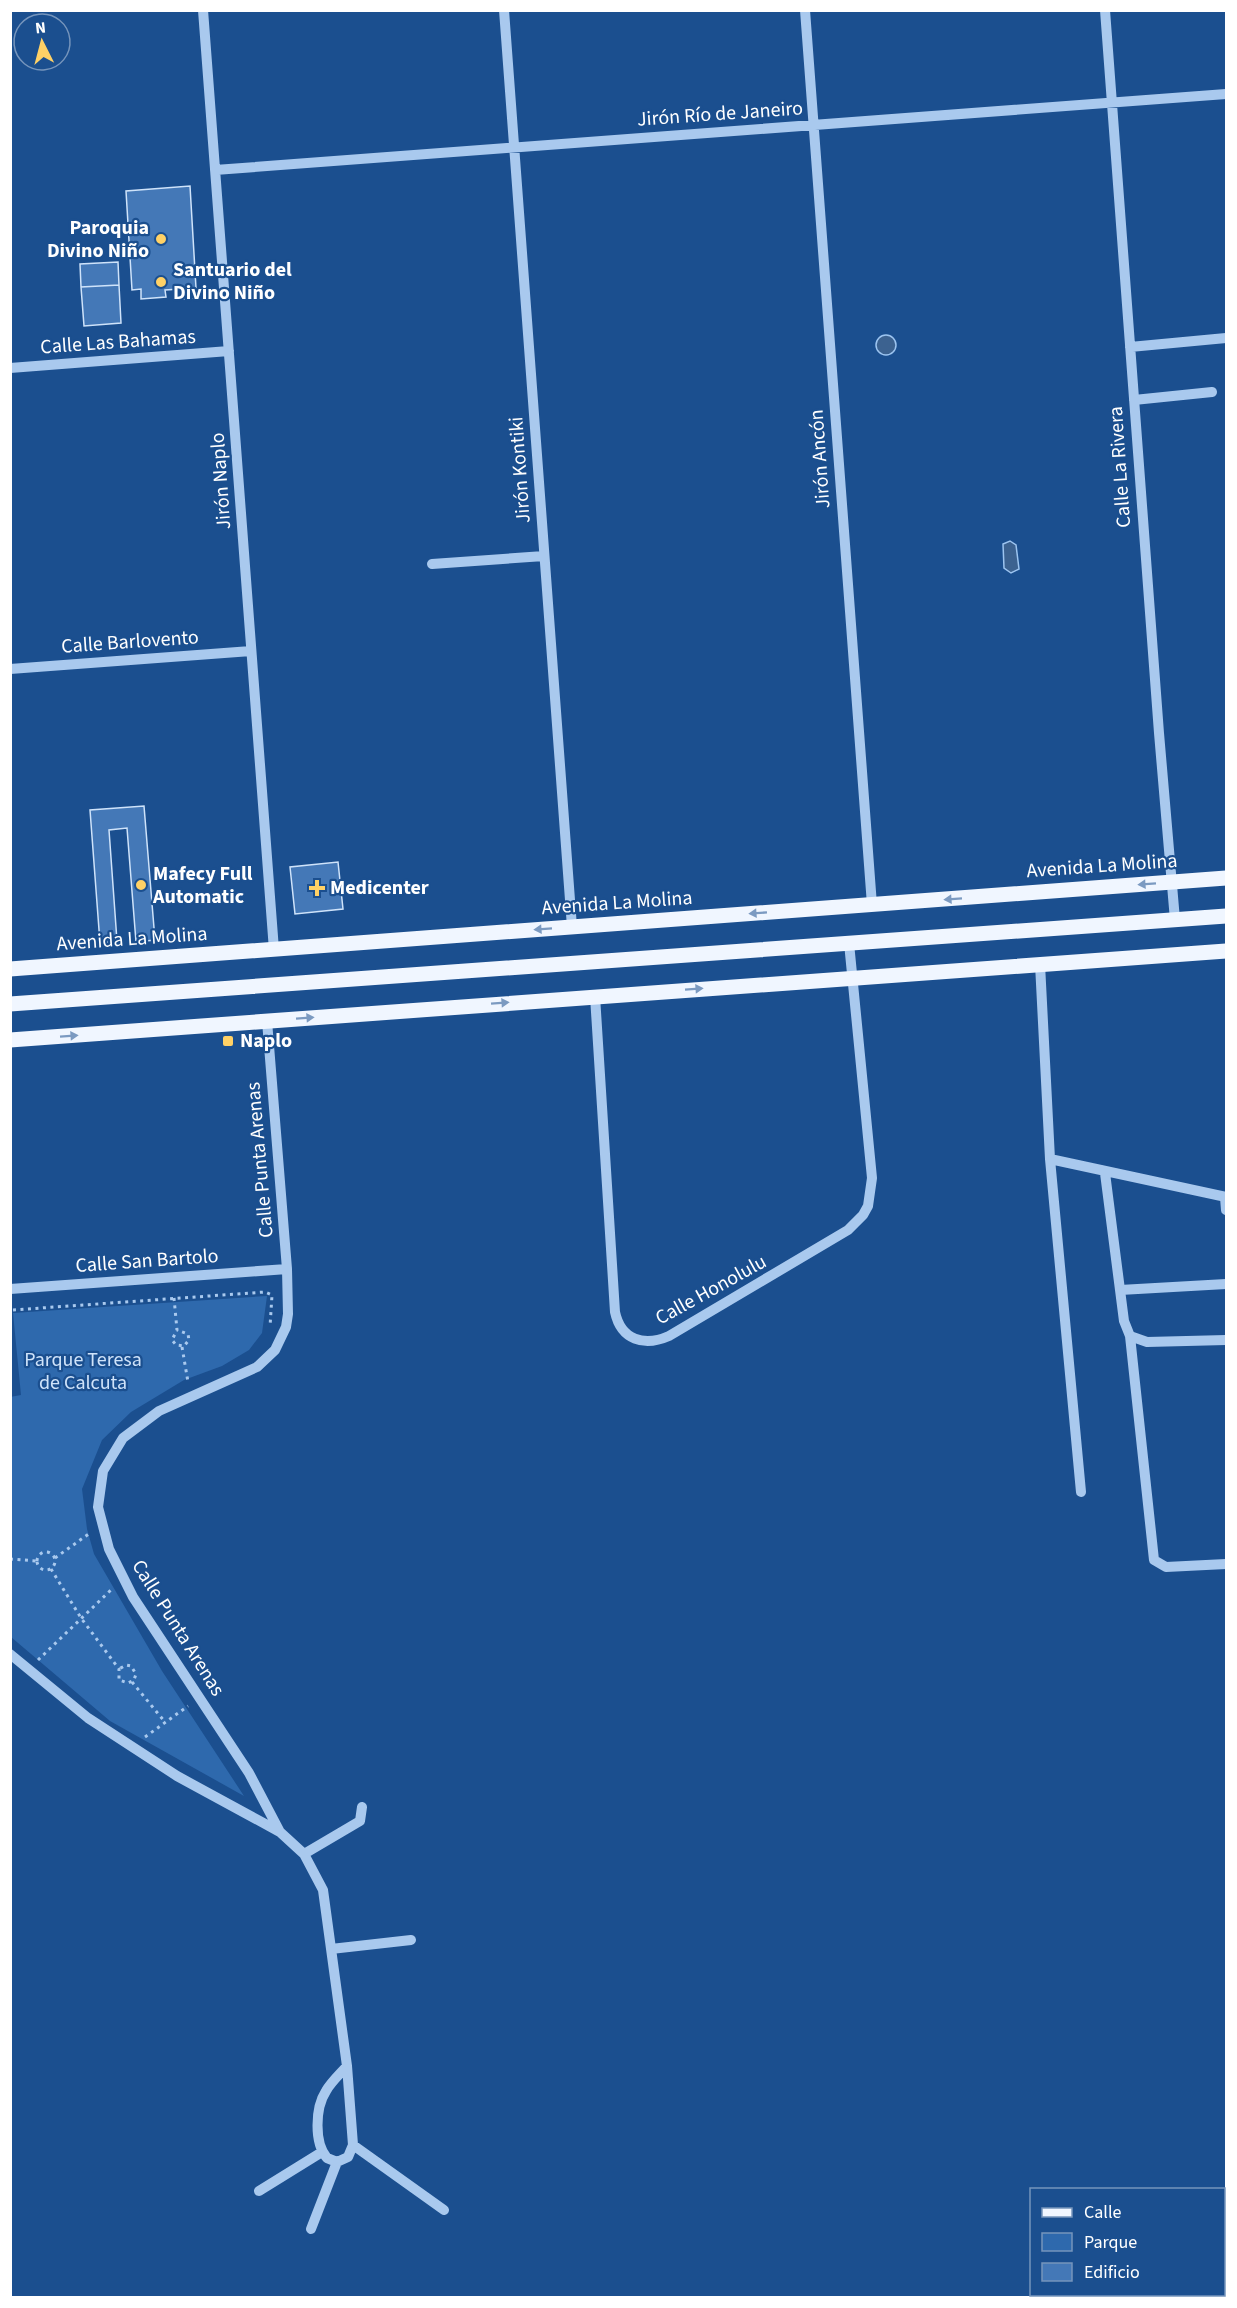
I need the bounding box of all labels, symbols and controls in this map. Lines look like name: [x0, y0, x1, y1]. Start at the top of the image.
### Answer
north arrow: [12, 12, 72, 72]
text: N: [34, 17, 47, 40]
street label: Jirón Río de Janeiro: [636, 94, 804, 134]
place label: Paroquia Divino Niño: [47, 214, 149, 265]
marker: Paroquia Divino Niño: [154, 232, 168, 246]
place label: Santuario del Divino Niño: [173, 256, 292, 307]
marker: Santuario del Divino Niño: [154, 275, 168, 289]
street label: Calle Las Bahamas: [39, 323, 197, 361]
street label: Calle La Rivera: [1102, 405, 1138, 529]
street label: Jirón Ancón: [803, 408, 837, 510]
street label: Jirón Kontiki: [502, 416, 538, 524]
street label: Jirón Naplo: [204, 432, 238, 530]
street label: Calle Barlovento: [60, 623, 200, 661]
street label: Avenida La Molina: [1026, 847, 1178, 885]
place label: Mafecy Full Automatic: [152, 860, 253, 911]
place label: Medicenter: [330, 874, 429, 902]
marker: Mafecy Full Automatic: [134, 878, 148, 892]
marker: Medicenter: [308, 879, 326, 897]
one-way arrow: [1138, 879, 1157, 889]
street label: Avenida La Molina: [541, 884, 693, 922]
one-way arrow: [943, 894, 962, 904]
one-way arrow: [749, 909, 768, 918]
street label: Avenida La Molina: [56, 920, 208, 958]
one-way arrow: [533, 924, 552, 934]
one-way arrow: [685, 984, 704, 993]
one-way arrow: [490, 999, 509, 1008]
one-way arrow: [296, 1014, 315, 1023]
place label: Naplo: [240, 1027, 292, 1055]
one-way arrow: [59, 1031, 78, 1040]
marker: Naplo: [221, 1034, 235, 1048]
street label: Calle Punta Arenas: [239, 1081, 281, 1239]
street label: Calle San Bartolo: [75, 1242, 219, 1280]
street label: Calle Honolulu: [650, 1248, 772, 1332]
park label: Parque Teresa de Calcuta: [24, 1346, 142, 1397]
street label: Calle Punta Arenas: [125, 1554, 231, 1702]
legend: [1030, 2188, 1225, 2296]
text: Calle: [1084, 2200, 1122, 2225]
text: Parque: [1084, 2230, 1137, 2255]
text: Edificio: [1084, 2260, 1140, 2285]

